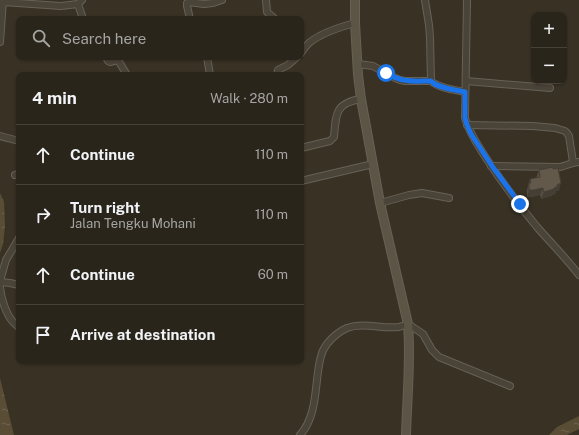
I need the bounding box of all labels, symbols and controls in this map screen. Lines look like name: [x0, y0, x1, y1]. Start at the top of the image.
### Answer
map controls: [531, 12, 567, 84]
button: +: [531, 12, 567, 48]
search box: [16, 16, 304, 60]
icon: search: [30, 27, 52, 49]
text: Search here: [62, 30, 146, 47]
button: −: [531, 48, 567, 84]
route start: [377, 64, 395, 82]
text: 4 min: [32, 88, 77, 108]
text: Walk · 280 m: [210, 91, 288, 106]
icon: ahead: [32, 144, 54, 166]
text: Continue: [70, 146, 135, 163]
text: 110 m: [255, 147, 288, 162]
route end: [511, 195, 529, 213]
text: Turn right: [70, 199, 140, 216]
icon: right: [32, 204, 54, 226]
text: 110 m: [255, 207, 288, 222]
text: Jalan Tengku Mohani: [70, 216, 196, 231]
icon: ahead: [32, 264, 54, 286]
text: Continue: [70, 266, 135, 283]
text: 60 m: [258, 267, 288, 282]
icon: arrive: [32, 324, 54, 346]
text: Arrive at destination: [70, 326, 215, 343]

